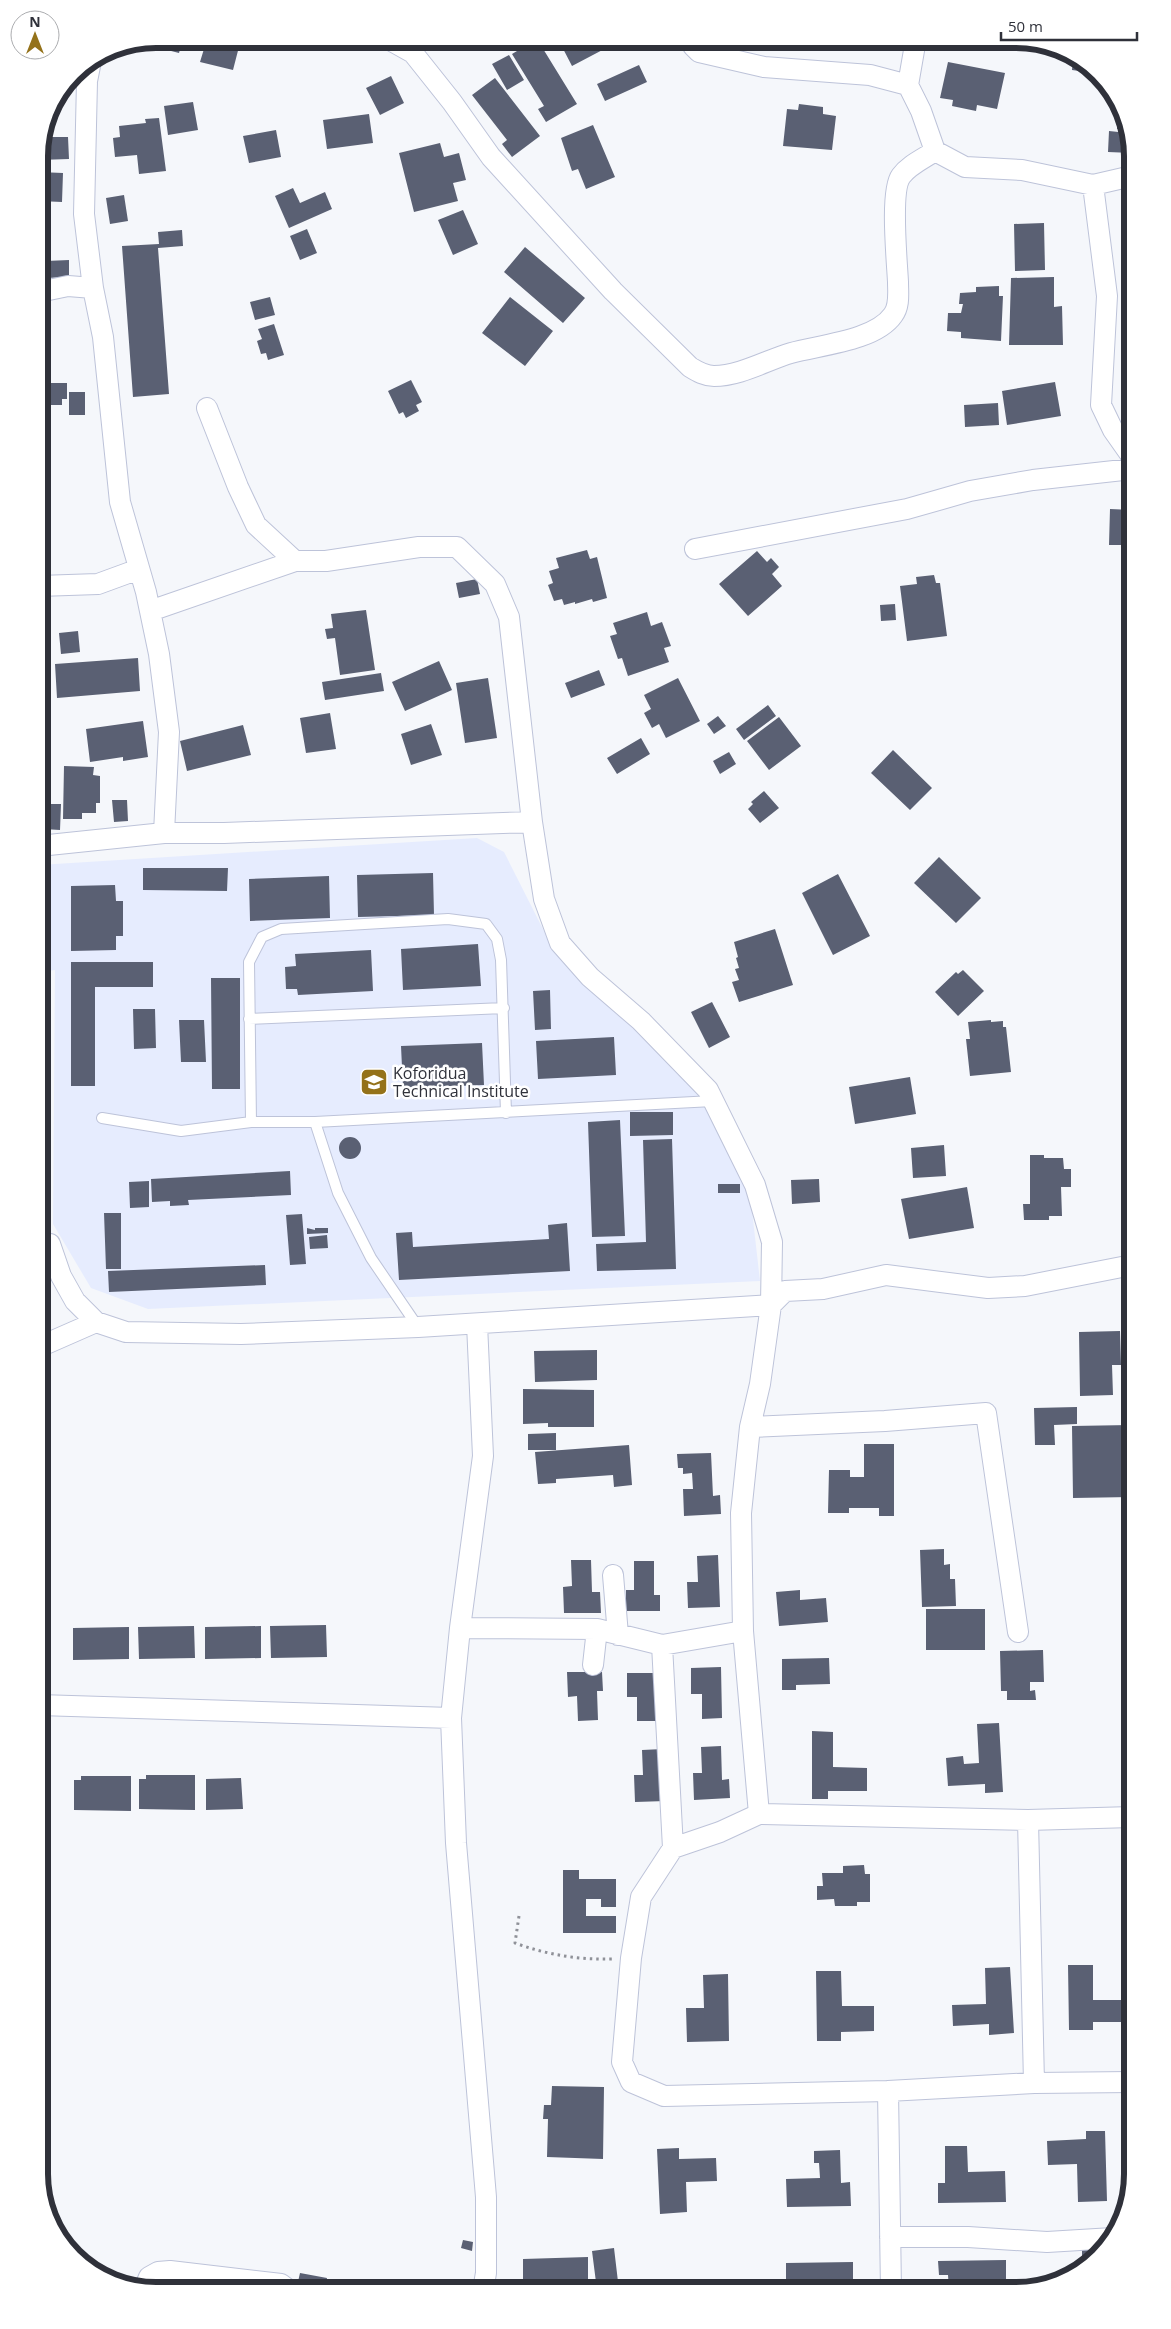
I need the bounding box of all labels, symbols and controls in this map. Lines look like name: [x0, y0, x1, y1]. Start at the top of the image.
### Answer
north arrow: [10, 10, 60, 60]
scale bar: [1001, 10, 1137, 42]
text: N: [29, 12, 41, 31]
text: 50 m: [1008, 16, 1043, 36]
place label: Koforidua Technical Institute: [393, 1062, 529, 1102]
school or university icon: Koforidua Technical Institute: [359, 1067, 389, 1097]

